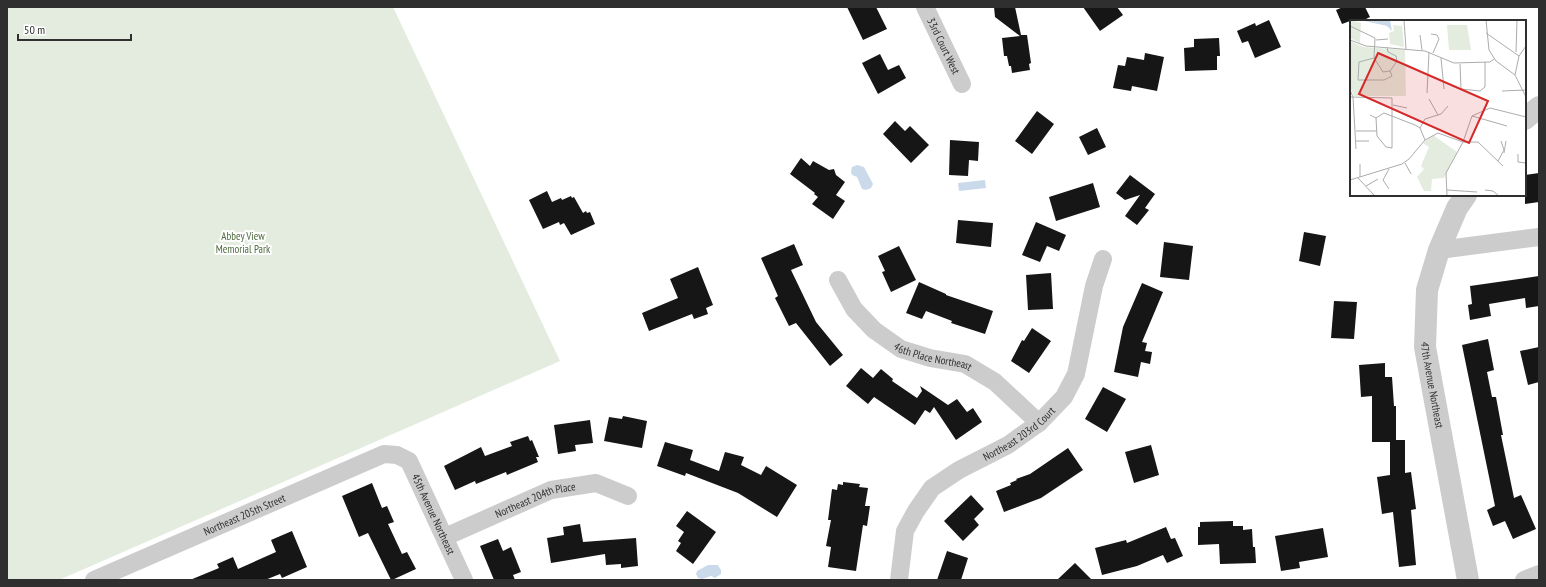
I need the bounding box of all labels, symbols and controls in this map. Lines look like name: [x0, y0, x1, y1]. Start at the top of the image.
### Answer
street label: 33rd Court West: [924, 15, 963, 76]
scale bar: [18, 16, 131, 42]
inset map: [1350, 20, 1526, 196]
text: 50 m: [24, 22, 45, 37]
park label: Abbey View Memorial Park: [216, 229, 271, 256]
street label: 46th Place Northeast: [891, 339, 975, 374]
street label: 47th Avenue Northeast: [1418, 342, 1447, 429]
street label: Northeast 203rd Court: [980, 404, 1058, 464]
street label: 45th Avenue Northeast: [409, 471, 458, 557]
street label: Northeast 204th Place: [493, 479, 577, 521]
street label: Northeast 205th Street: [201, 491, 287, 539]

